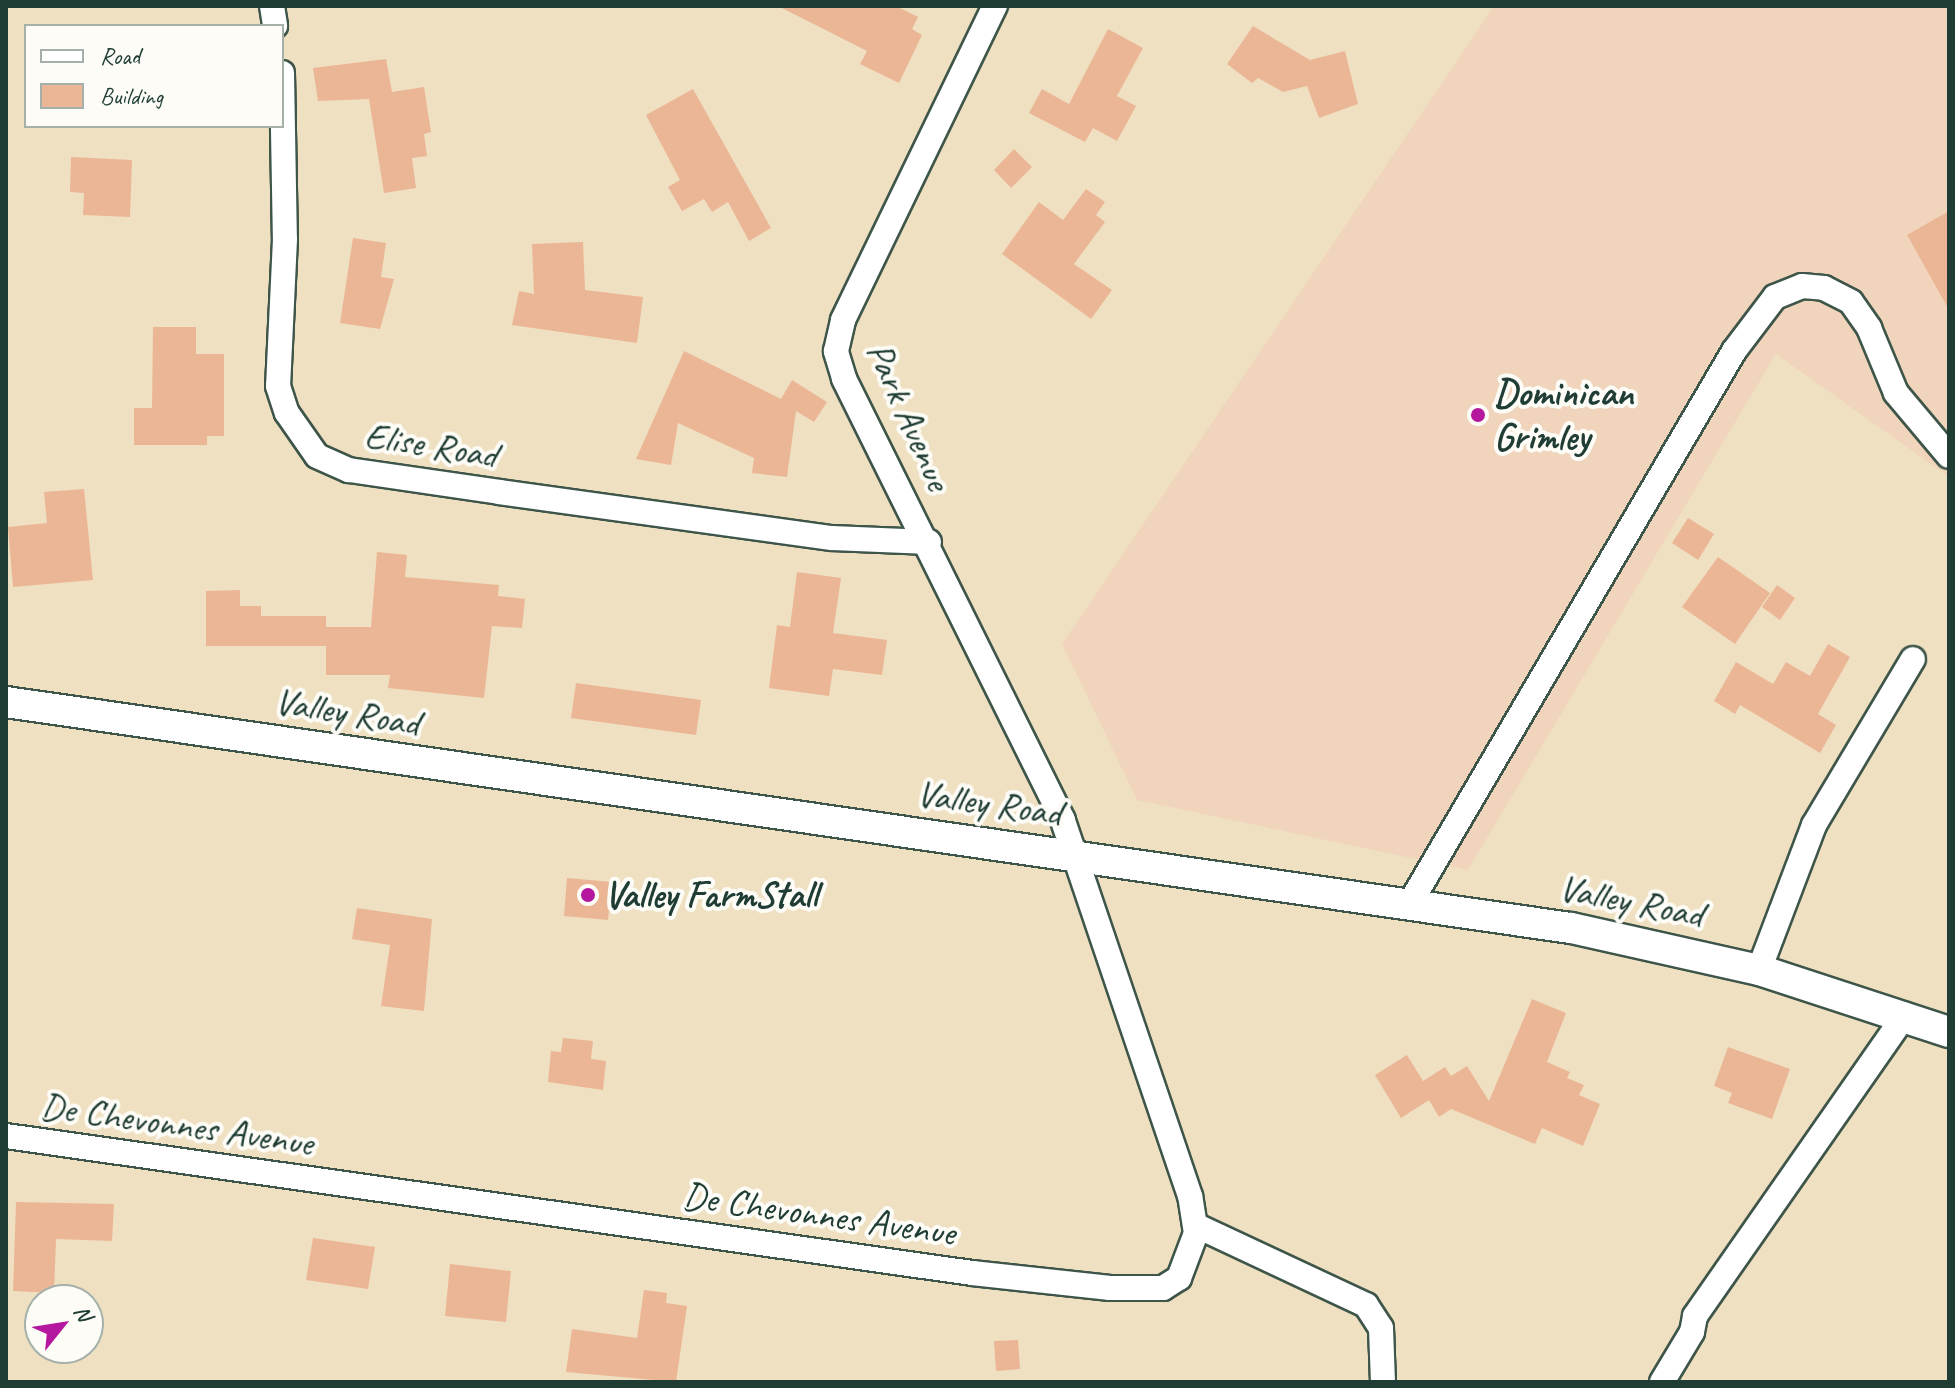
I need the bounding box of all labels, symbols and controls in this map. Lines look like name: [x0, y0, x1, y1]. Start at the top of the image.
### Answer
legend: [24, 24, 284, 128]
text: Road: [100, 41, 140, 71]
text: Building: [100, 81, 163, 111]
street label: Park Avenue: [856, 335, 962, 497]
place label: Dominican Grimley: [1494, 370, 1633, 460]
marker: Dominican Grimley: [1469, 406, 1487, 424]
street label: Elise Road: [362, 412, 500, 478]
street label: Valley Road: [272, 678, 422, 746]
street label: Valley Road: [914, 770, 1064, 836]
street label: Valley Road: [1556, 865, 1706, 937]
place label: Valley FarmStall: [604, 872, 817, 918]
marker: Valley FarmStall: [579, 886, 597, 904]
street label: De Chevonnes Avenue: [38, 1082, 316, 1166]
street label: De Chevonnes Avenue: [680, 1172, 958, 1256]
north arrow: [24, 1284, 104, 1364]
text: N: [68, 1300, 99, 1326]

